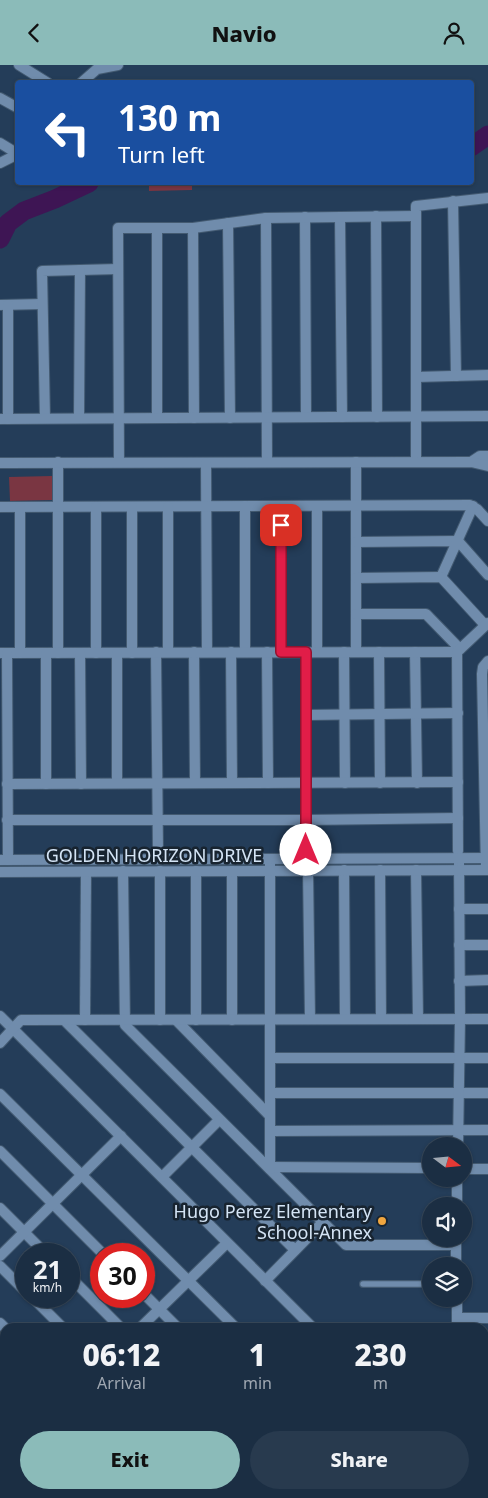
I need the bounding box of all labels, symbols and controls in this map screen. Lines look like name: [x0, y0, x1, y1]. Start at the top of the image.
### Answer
text: Navio: [211, 18, 277, 48]
icon: back: [20, 19, 48, 47]
icon: person: [440, 19, 468, 47]
text: 130 m: [118, 94, 221, 141]
icon: left: [35, 100, 100, 165]
text: Turn left: [118, 139, 205, 169]
pin: [260, 504, 302, 546]
icon: arrive: [267, 511, 295, 539]
position arrow: [279, 823, 331, 875]
street label: GOLDEN HORIZON DRIVE: [46, 843, 262, 867]
north arrow: [422, 1137, 472, 1187]
map controls: [422, 1137, 472, 1307]
button: sound: [422, 1197, 472, 1247]
place label: Hugo Perez Elementary School-Annex: [174, 1199, 373, 1244]
marker: Hugo Perez Elementary School-Annex: [376, 1215, 388, 1227]
speed limit sign: 30: [90, 1243, 155, 1308]
text: 21: [33, 1252, 62, 1286]
button: layers: [422, 1257, 472, 1307]
text: km/h: [33, 1279, 62, 1296]
text: 06:12: [83, 1334, 160, 1375]
text: 1: [249, 1334, 266, 1375]
text: 230: [354, 1334, 406, 1375]
text: Arrival: [97, 1372, 146, 1394]
text: min: [243, 1372, 272, 1394]
text: m: [373, 1372, 388, 1394]
button: Exit: [20, 1431, 240, 1489]
button: Share: [250, 1431, 469, 1489]

